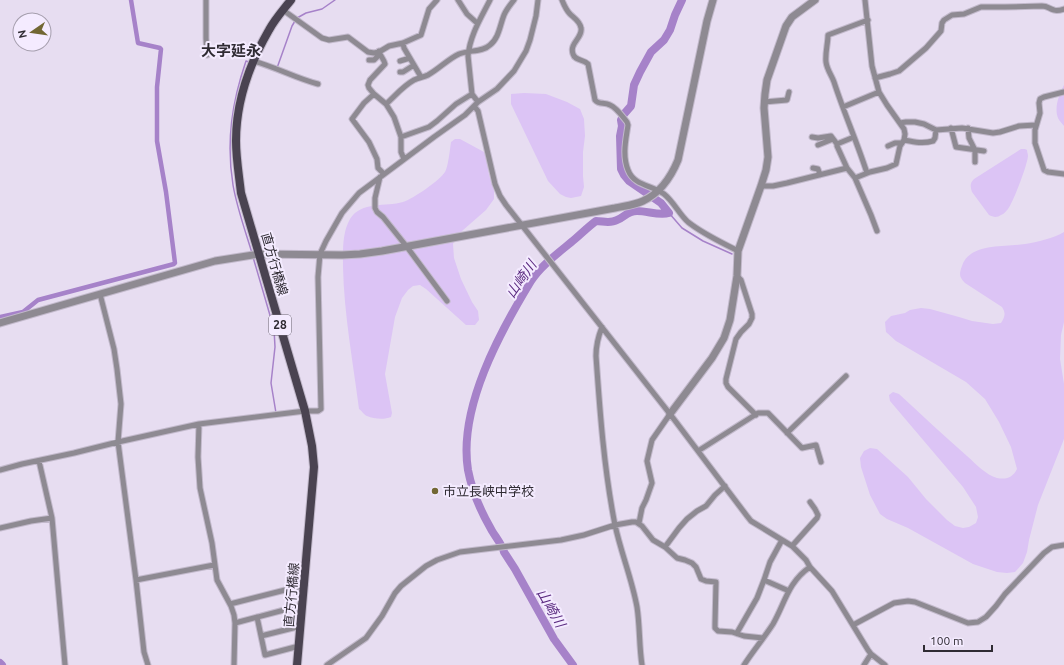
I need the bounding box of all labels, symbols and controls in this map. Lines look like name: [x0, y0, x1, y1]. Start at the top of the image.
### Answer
north arrow: [12, 12, 52, 52]
text: N: [15, 29, 29, 40]
district label: 大字延永: [201, 42, 261, 59]
street label: 直方行橋線: [259, 231, 291, 297]
water label: 山崎川: [502, 256, 541, 301]
road number: 28: [269, 315, 291, 335]
place label: 市立長峡中学校: [443, 484, 534, 498]
marker: 市立長峡中学校: [430, 486, 440, 496]
street label: 直方行橋線: [281, 562, 301, 628]
water label: 山崎川: [534, 586, 569, 632]
scale bar: [924, 627, 992, 653]
text: 100 m: [930, 634, 963, 647]

